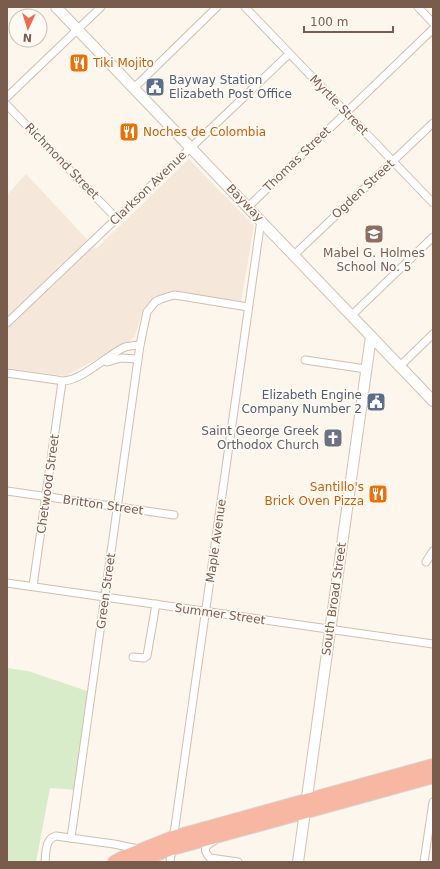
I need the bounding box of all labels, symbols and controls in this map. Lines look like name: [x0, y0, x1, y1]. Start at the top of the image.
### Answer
north arrow: [8, 8, 48, 48]
scale bar: [304, 8, 393, 34]
text: 100 m: [310, 15, 348, 29]
text: N: [22, 31, 32, 44]
restaurant icon: Tiki Mojito: [68, 52, 90, 74]
place label: Tiki Mojito: [92, 56, 154, 70]
street label: Myrtle Street: [307, 72, 371, 138]
place label: Bayway Station Elizabeth Post Office: [169, 73, 292, 101]
public building icon: Bayway Station Elizabeth Post Office: [144, 76, 166, 98]
street label: Richmond Street: [22, 120, 102, 202]
restaurant icon: Noches de Colombia: [118, 121, 140, 143]
street label: Thomas Street: [260, 123, 334, 195]
place label: Noches de Colombia: [143, 125, 266, 139]
street label: Clarkson Avenue: [107, 148, 189, 228]
street label: Ogden Street: [329, 156, 397, 221]
street label: Bayway: [224, 181, 266, 225]
school or university icon: Mabel G. Holmes School No. 5: [363, 223, 385, 245]
place label: Mabel G. Holmes School No. 5: [323, 246, 425, 274]
place label: Elizabeth Engine Company Number 2: [241, 388, 362, 416]
public building icon: Elizabeth Engine Company Number 2: [365, 391, 387, 413]
place label: Saint George Greek Orthodox Church: [201, 424, 319, 452]
church icon: Saint George Greek Orthodox Church: [322, 427, 344, 449]
street label: Chetwood Street: [34, 433, 62, 535]
place label: Santillo's Brick Oven Pizza: [265, 480, 364, 508]
restaurant icon: Santillo's Brick Oven Pizza: [367, 483, 389, 505]
street label: Britton Street: [62, 492, 144, 518]
street label: Maple Avenue: [203, 498, 229, 584]
street label: South Broad Street: [319, 541, 349, 657]
street label: Green Street: [94, 552, 118, 630]
street label: Summer Street: [174, 601, 266, 627]

